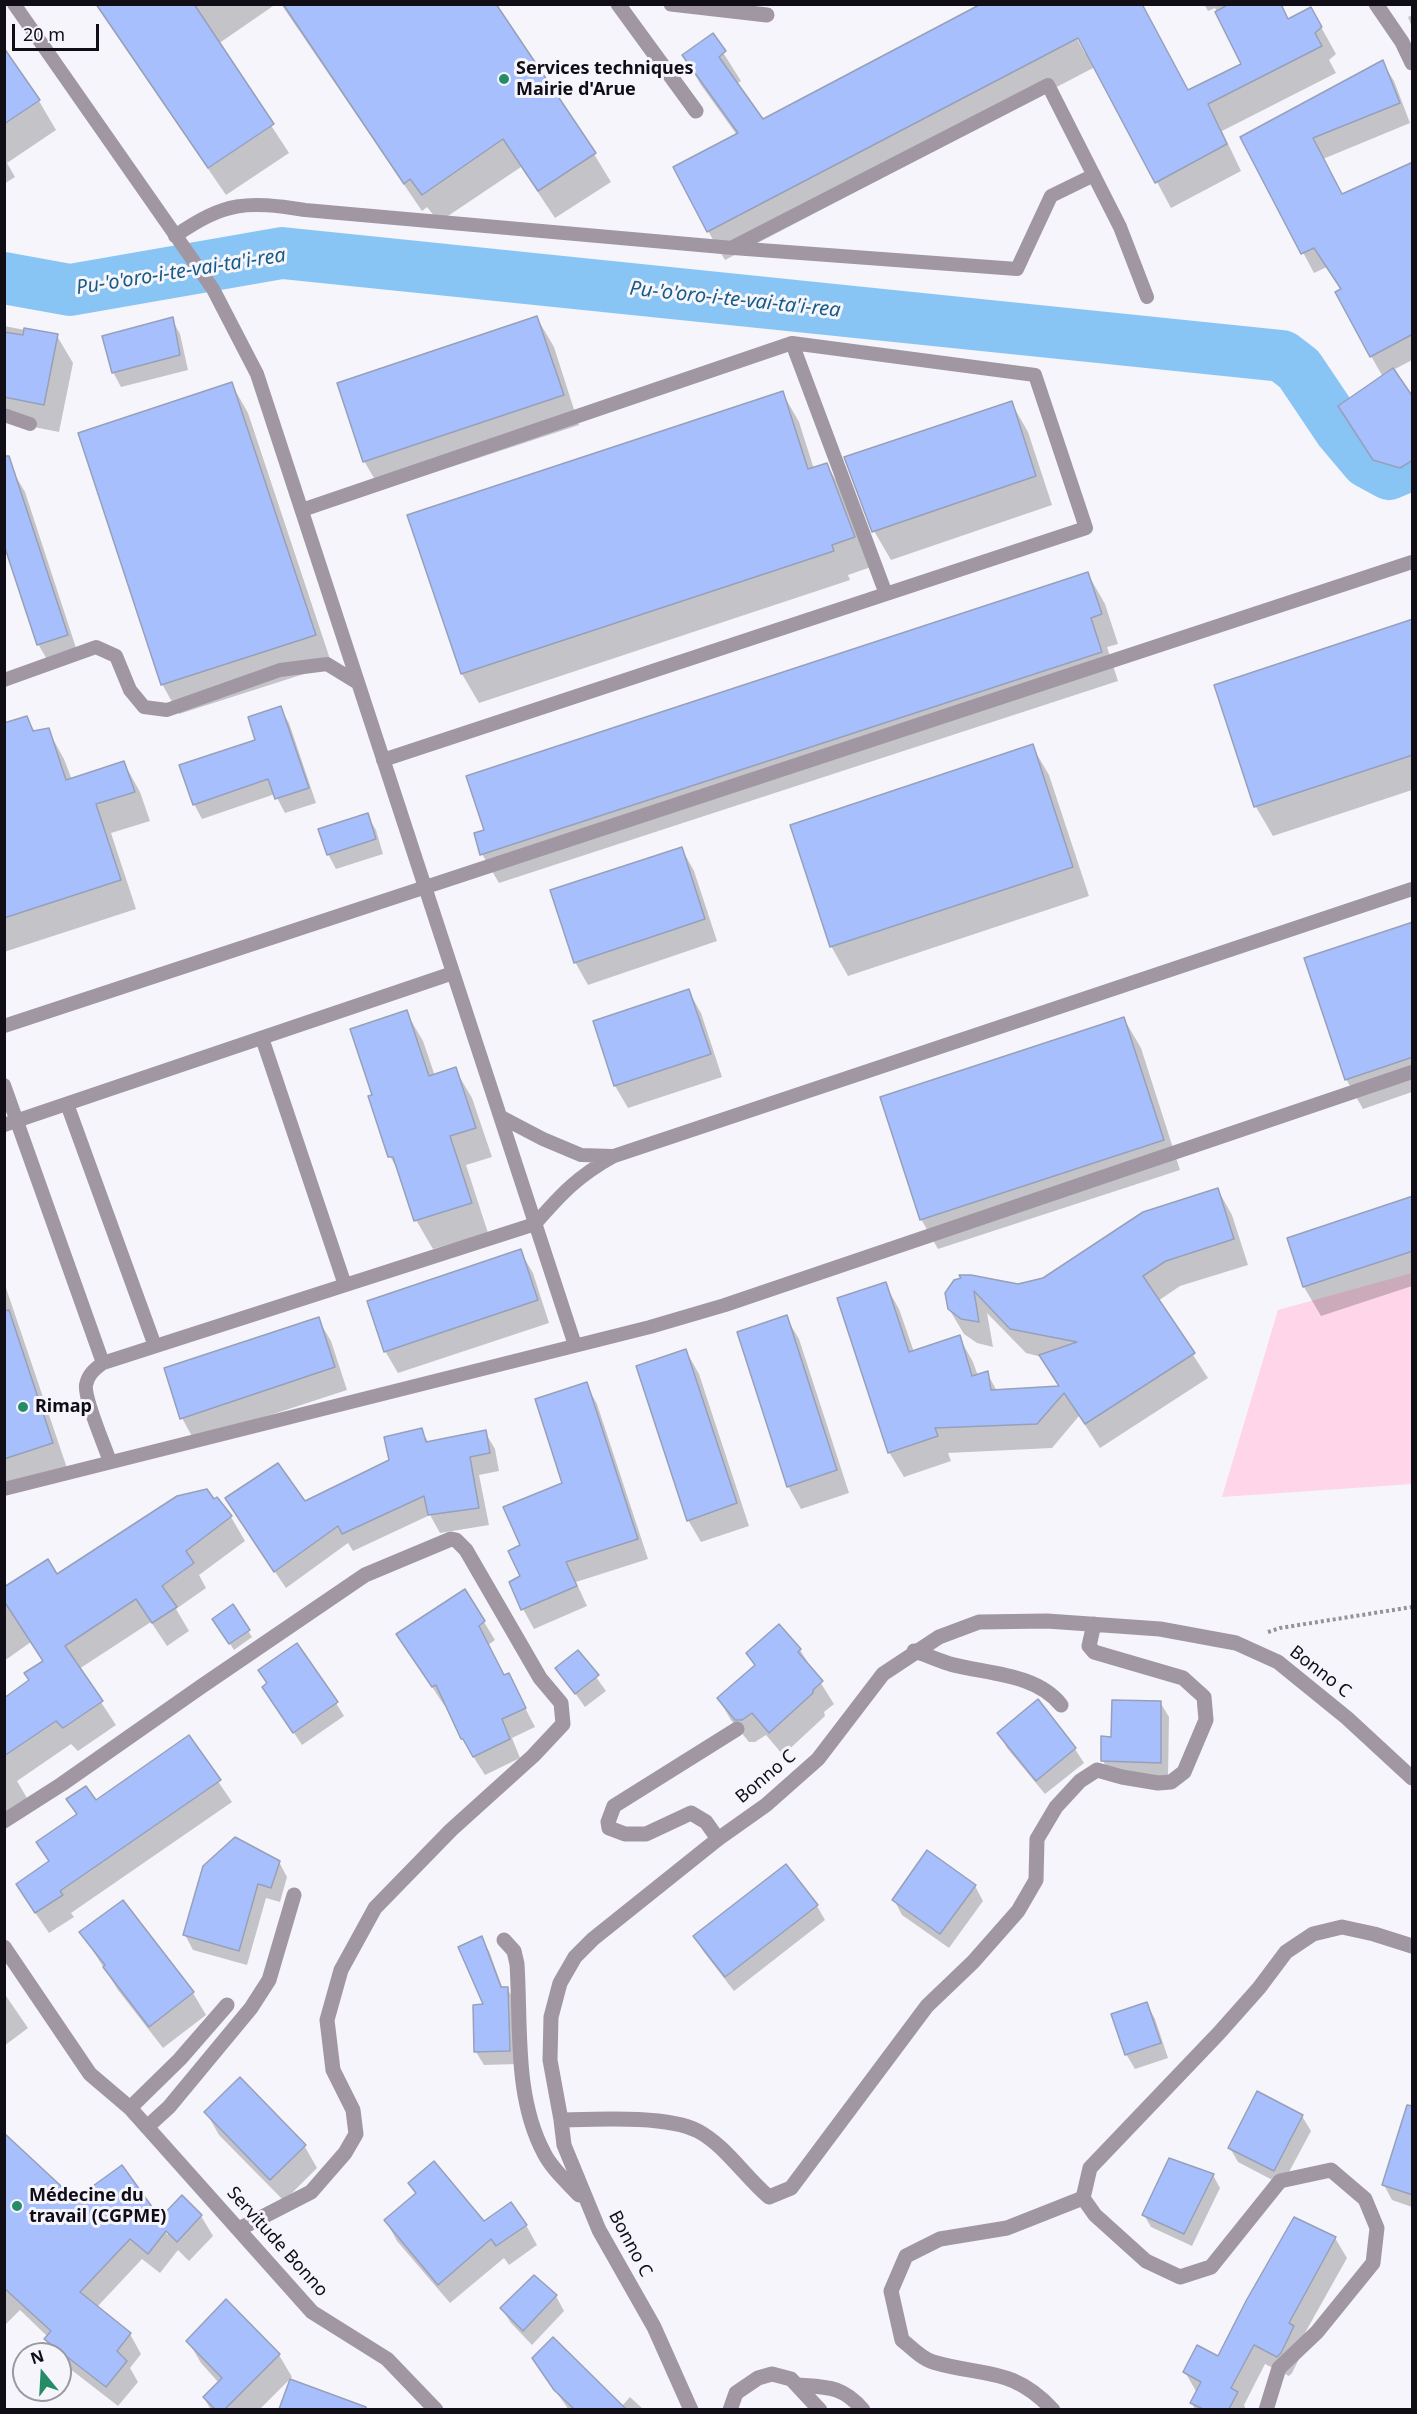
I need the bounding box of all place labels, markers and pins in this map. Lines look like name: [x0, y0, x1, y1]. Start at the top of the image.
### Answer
place label: Services techniques Mairie d'Arue: [516, 58, 694, 100]
marker: Services techniques Mairie d'Arue: [497, 72, 511, 86]
place label: Rimap: [35, 1396, 92, 1418]
marker: Rimap: [16, 1400, 30, 1414]
place label: Médecine du travail (CGPME): [29, 2185, 166, 2228]
marker: Médecine du travail (CGPME): [10, 2199, 24, 2213]

